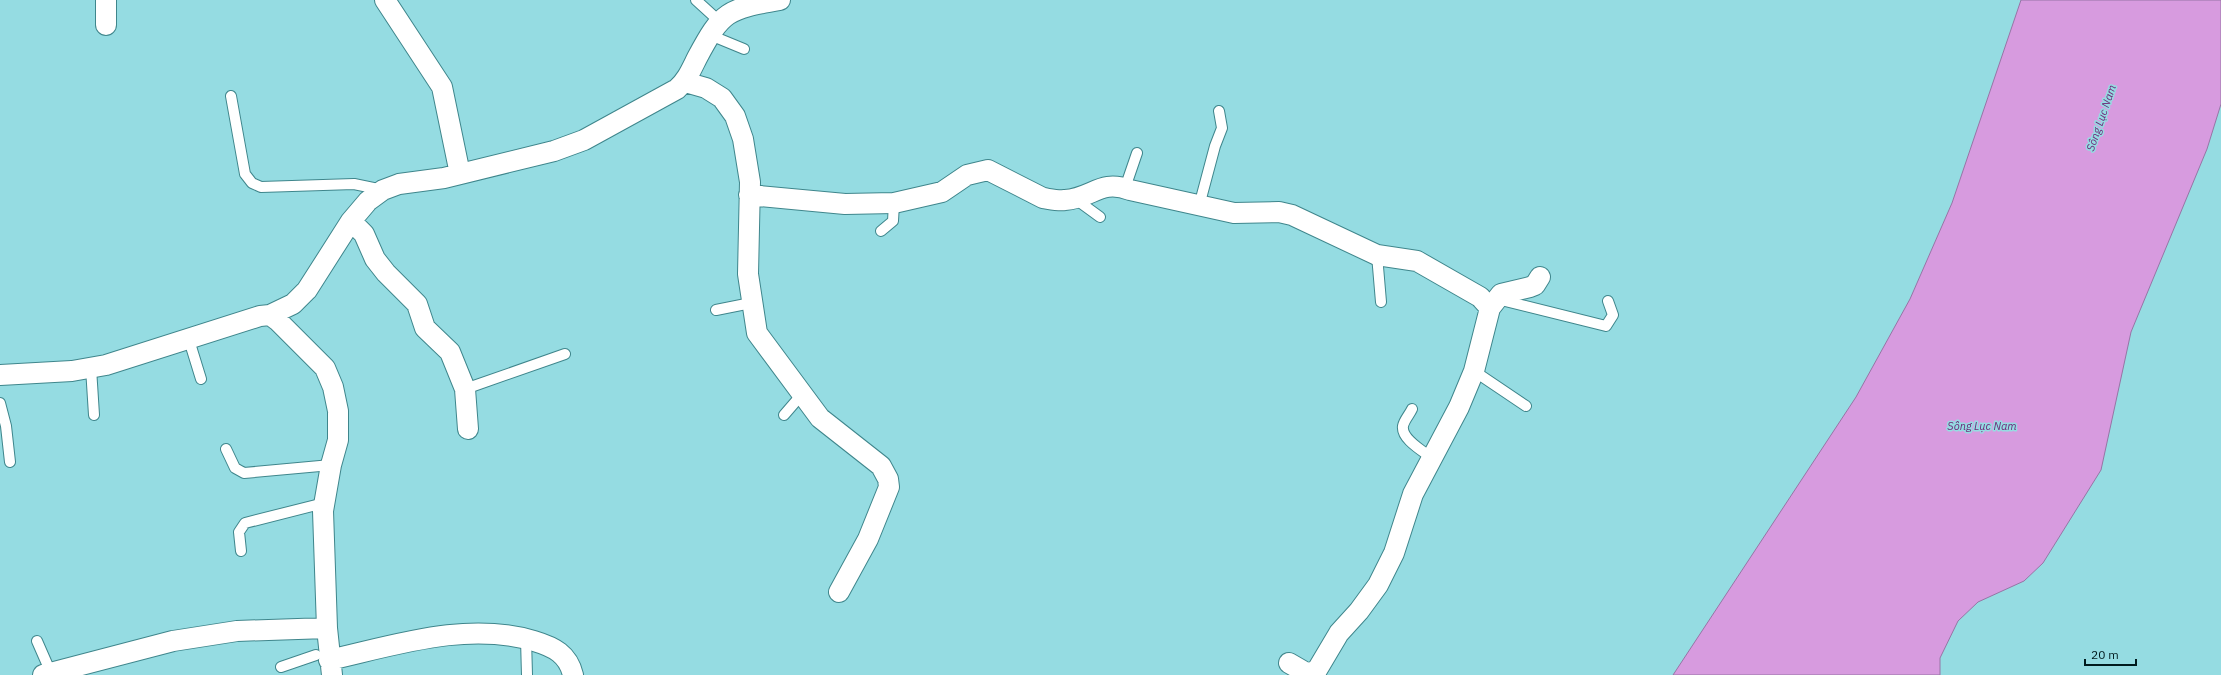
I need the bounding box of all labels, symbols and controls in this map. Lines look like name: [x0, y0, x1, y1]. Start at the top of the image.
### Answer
water label: Sông Lục Nam: [2083, 83, 2119, 153]
water label: Sông Lục Nam: [1947, 419, 2017, 433]
scale bar: [2085, 641, 2136, 667]
text: 20 m: [2091, 647, 2119, 662]

